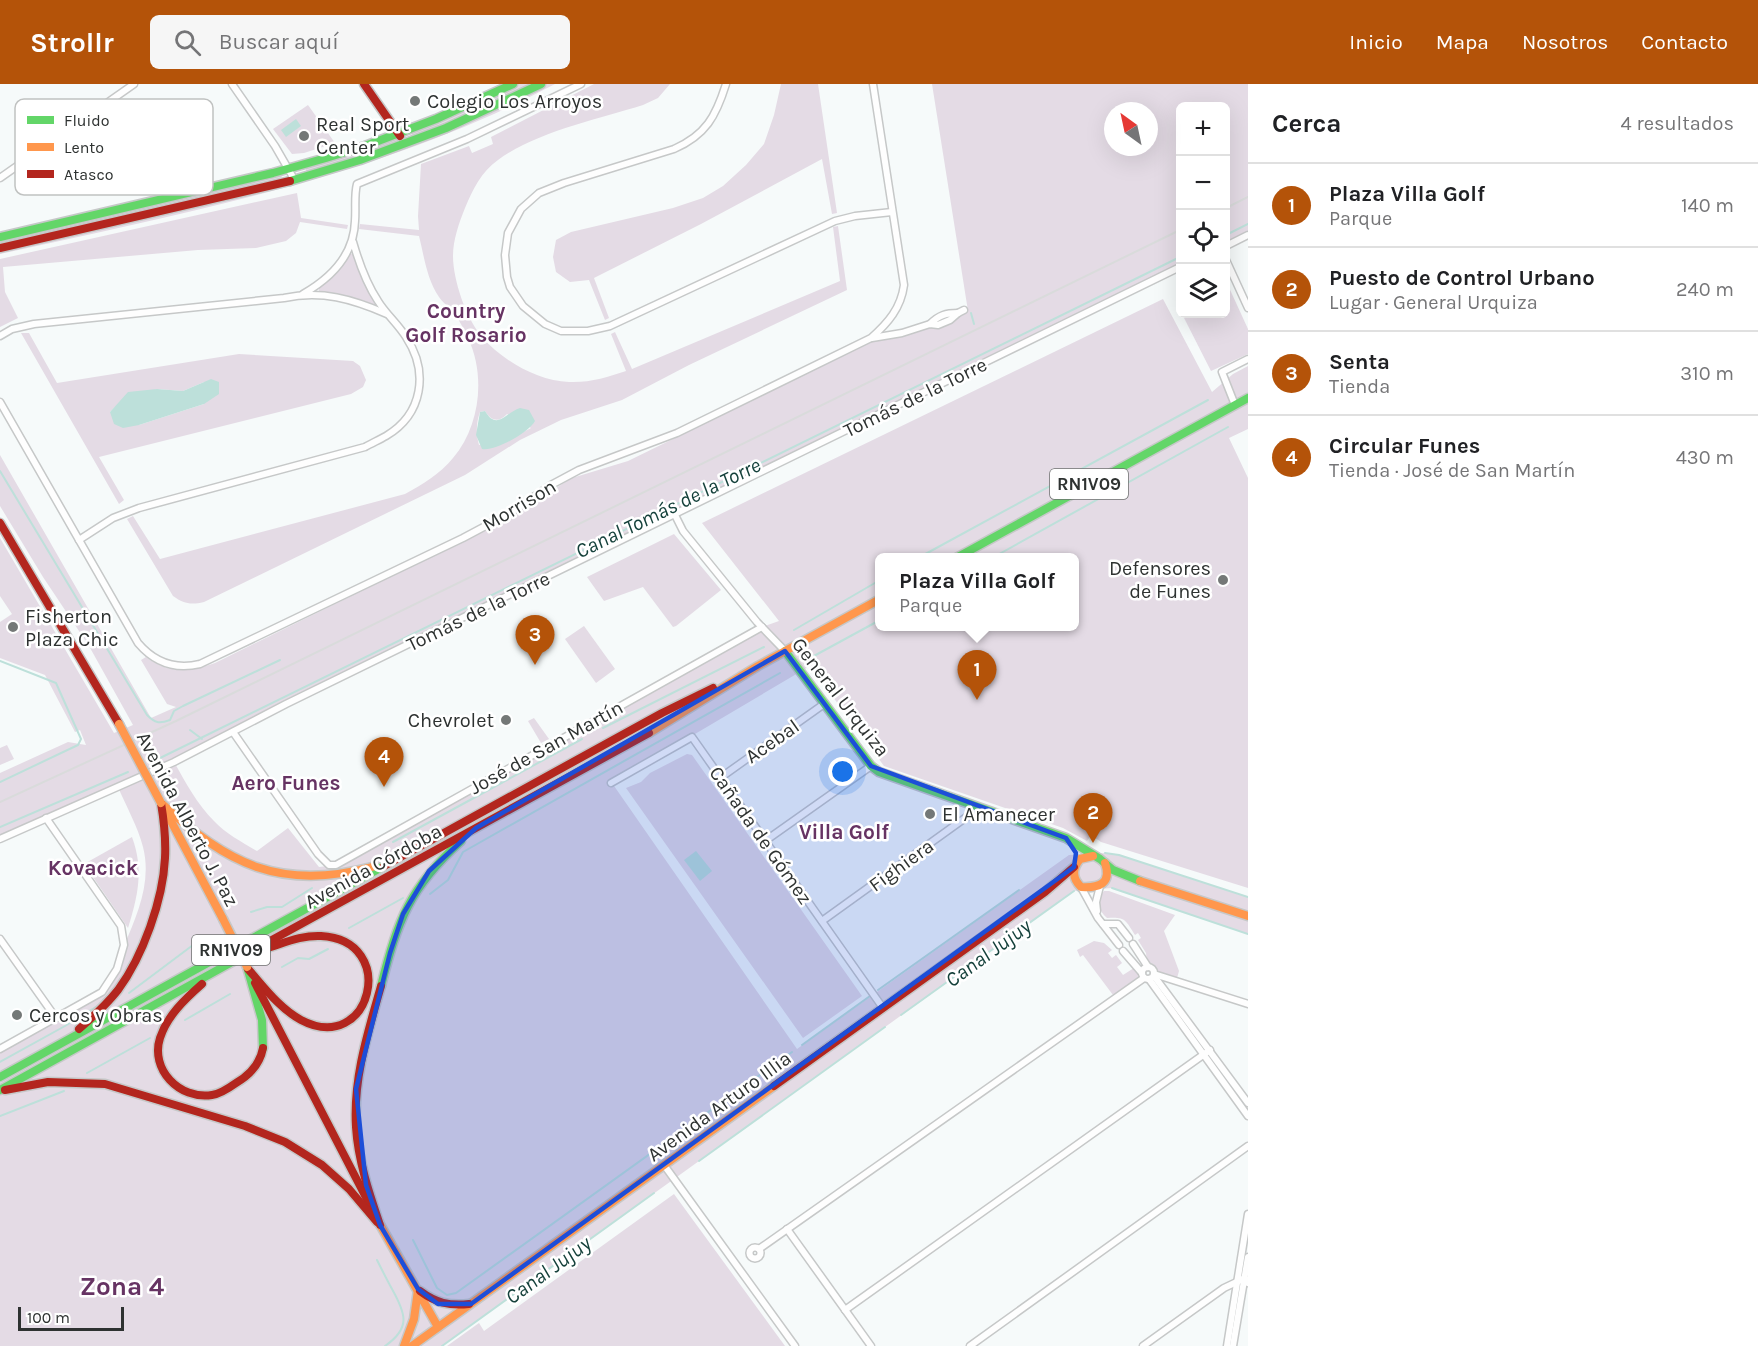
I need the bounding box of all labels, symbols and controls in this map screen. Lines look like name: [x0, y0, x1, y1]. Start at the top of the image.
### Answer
search box: [150, 15, 570, 69]
text: Strollr: [30, 26, 114, 59]
icon: search: [171, 26, 204, 59]
text: Buscar aquí: [219, 29, 339, 55]
text: Inicio: [1349, 30, 1403, 54]
text: Mapa: [1436, 30, 1489, 54]
text: Nosotros: [1522, 30, 1608, 54]
text: Contacto: [1641, 30, 1728, 54]
place label: Colegio Los Arroyos: [427, 90, 602, 113]
marker: Colegio Los Arroyos: [408, 94, 422, 108]
legend: [15, 99, 213, 195]
north arrow: [1104, 102, 1158, 156]
map controls: [1176, 102, 1230, 318]
button: +: [1176, 102, 1230, 156]
text: Cerca: [1272, 108, 1341, 139]
text: Fluido: [64, 111, 110, 130]
text: 4 resultados: [1621, 112, 1734, 135]
place label: Real Sport Center: [316, 113, 410, 159]
marker: Real Sport Center: [297, 129, 311, 143]
text: Lento: [64, 138, 104, 157]
button: −: [1176, 156, 1230, 210]
text: Atasco: [64, 165, 113, 184]
text: Plaza Villa Golf: [1329, 181, 1485, 207]
text: 1: [1288, 194, 1295, 217]
text: 140 m: [1681, 194, 1734, 217]
text: Parque: [1329, 207, 1392, 230]
button: locate: [1176, 210, 1230, 264]
button: layers: [1176, 264, 1230, 318]
text: Puesto de Control Urbano: [1329, 265, 1595, 291]
text: 2: [1285, 278, 1298, 301]
text: 240 m: [1676, 278, 1734, 301]
text: Lugar · General Urquiza: [1329, 291, 1538, 314]
district label: Country Golf Rosario: [405, 299, 527, 347]
text: Senta: [1329, 349, 1390, 375]
street label: Tomás de la Torre: [840, 353, 991, 442]
text: 3: [1285, 362, 1298, 385]
text: 310 m: [1680, 362, 1734, 385]
text: Tienda: [1329, 375, 1390, 398]
text: Circular Funes: [1329, 433, 1480, 459]
text: 4: [1286, 446, 1297, 469]
text: 430 m: [1676, 446, 1734, 469]
water label: Canal Tomás de la Torre: [571, 453, 765, 563]
text: Tienda · José de San Martín: [1329, 459, 1575, 482]
road number: RN1V09: [1050, 469, 1128, 499]
street label: Morrison: [478, 475, 560, 536]
popup: [875, 553, 1079, 631]
place label: Defensores de Funes: [1109, 557, 1211, 603]
street label: Tomás de la Torre: [403, 567, 554, 656]
text: Plaza Villa Golf: [899, 568, 1055, 594]
marker: Defensores de Funes: [1216, 573, 1230, 587]
text: Parque: [899, 594, 962, 617]
place label: Fisherton Plaza Chic: [25, 605, 119, 651]
pin: 3: [516, 616, 554, 665]
marker: Fisherton Plaza Chic: [6, 620, 20, 634]
street label: General Urquiza: [787, 633, 894, 761]
pin: 1: [958, 650, 996, 700]
street label: José de San Martín: [465, 696, 627, 799]
place label: Chevrolet: [408, 709, 494, 732]
marker: Chevrolet: [499, 713, 513, 727]
street label: Acebal: [741, 715, 804, 768]
street label: Avenida Alberto J. Paz: [132, 728, 243, 911]
pin: 4: [364, 738, 404, 787]
your location: [828, 757, 857, 786]
street label: Cañada de Gómez: [704, 762, 817, 909]
district label: Aero Funes: [231, 771, 341, 795]
pin: 2: [1074, 794, 1112, 843]
place label: El Amanecer: [942, 803, 1056, 826]
marker: El Amanecer: [923, 807, 937, 821]
street label: Avenida Córdoba: [301, 819, 446, 914]
district label: Villa Golf: [799, 820, 889, 844]
street label: Fighiera: [864, 834, 938, 897]
district label: Kovacick: [48, 856, 139, 880]
water label: Canal Jujuy: [941, 914, 1036, 992]
road number: RN1V09: [192, 935, 270, 965]
place label: Cercos y Obras: [29, 1004, 163, 1027]
marker: Cercos y Obras: [10, 1008, 24, 1022]
street label: Avenida Arturo Illia: [643, 1047, 796, 1166]
water label: Canal Jujuy: [501, 1231, 596, 1309]
district label: Zona 4: [80, 1271, 165, 1302]
scale bar: [18, 1304, 124, 1332]
text: 100 m: [27, 1308, 70, 1327]

